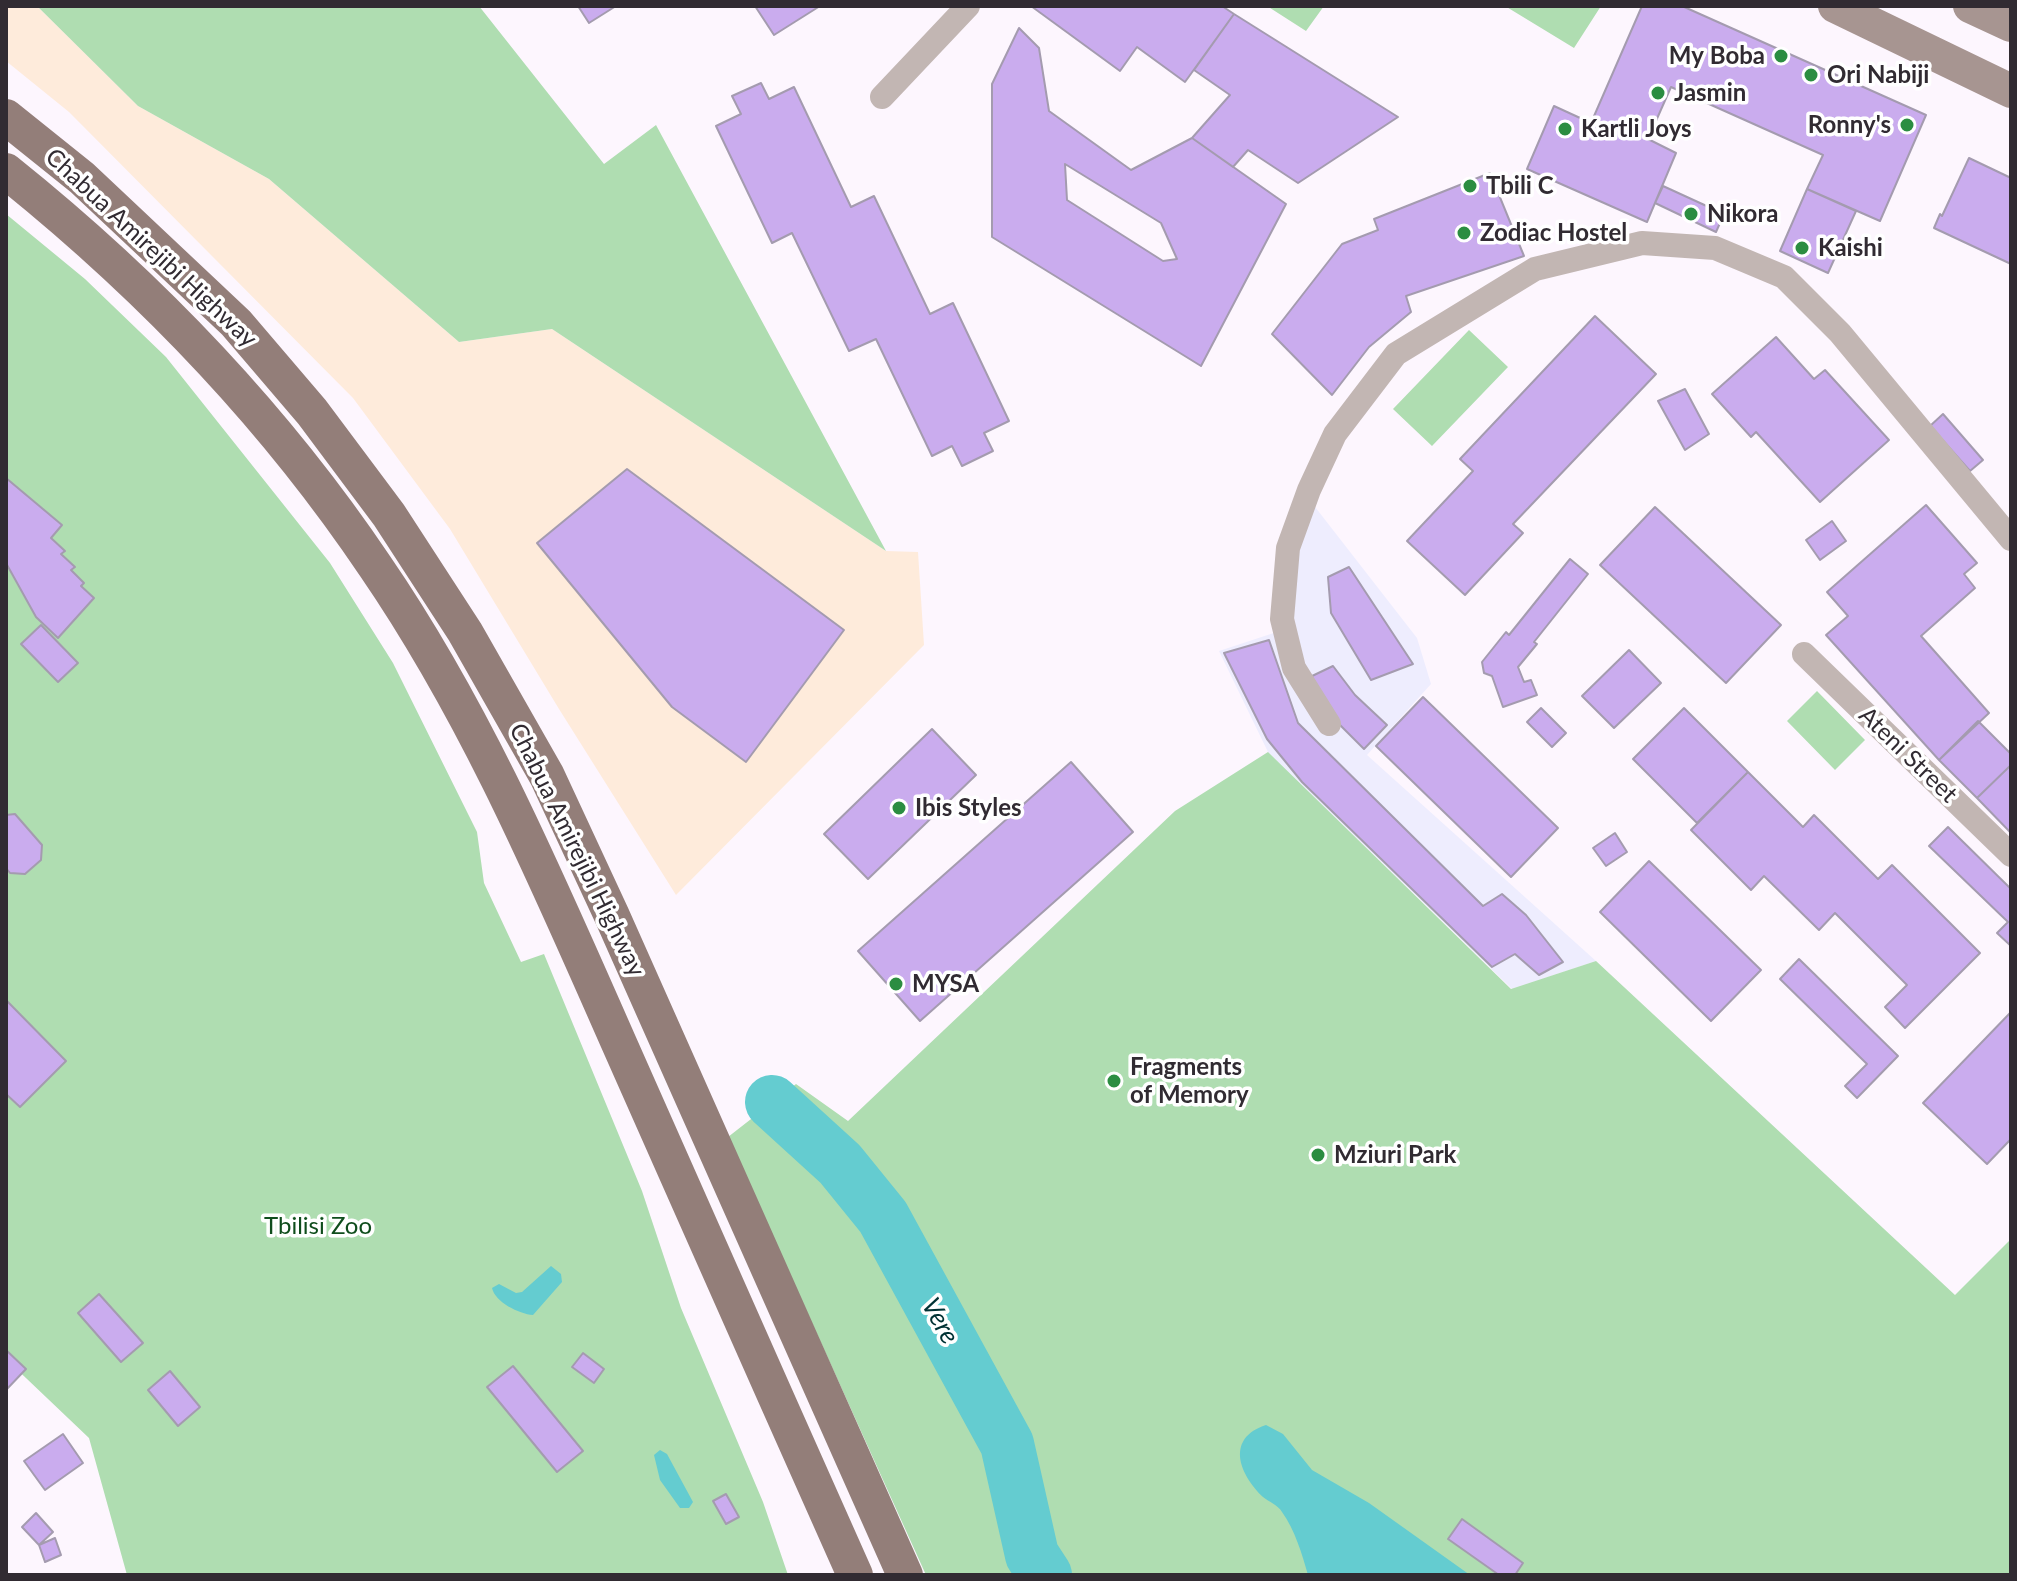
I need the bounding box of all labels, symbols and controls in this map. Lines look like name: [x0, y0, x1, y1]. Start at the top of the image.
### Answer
place label: My Boba: [1669, 42, 1765, 70]
marker: My Boba: [1772, 47, 1790, 65]
place label: Ori Nabiji: [1827, 61, 1929, 89]
marker: Ori Nabiji: [1802, 66, 1820, 84]
place label: Jasmin: [1674, 79, 1746, 107]
marker: Jasmin: [1649, 84, 1667, 102]
place label: Ronny's: [1808, 111, 1891, 139]
place label: Kartli Joys: [1581, 115, 1692, 143]
marker: Ronny's: [1898, 116, 1916, 134]
marker: Kartli Joys: [1556, 120, 1574, 138]
street label: Chabua Amirejibi Highway: [39, 143, 263, 353]
place label: Tbili C: [1486, 172, 1554, 200]
marker: Tbili C: [1461, 177, 1479, 195]
place label: Nikora: [1707, 200, 1778, 228]
marker: Nikora: [1682, 205, 1700, 223]
place label: Zodiac Hostel: [1480, 219, 1627, 247]
marker: Zodiac Hostel: [1455, 224, 1473, 242]
place label: Kaishi: [1818, 234, 1883, 262]
marker: Kaishi: [1793, 239, 1811, 257]
street label: Ateni Street: [1853, 701, 1963, 809]
street label: Chabua Amirejibi Highway: [503, 719, 651, 981]
place label: Ibis Styles: [915, 794, 1022, 822]
marker: Ibis Styles: [890, 799, 908, 817]
place label: MYSA: [912, 970, 979, 998]
marker: MYSA: [887, 975, 905, 993]
place label: Fragments of Memory: [1130, 1053, 1249, 1109]
marker: Fragments of Memory: [1105, 1072, 1123, 1090]
place label: Mziuri Park: [1334, 1141, 1456, 1169]
marker: Mziuri Park: [1309, 1146, 1327, 1164]
park label: Tbilisi Zoo: [264, 1212, 372, 1240]
water label: Vere: [915, 1292, 965, 1350]

